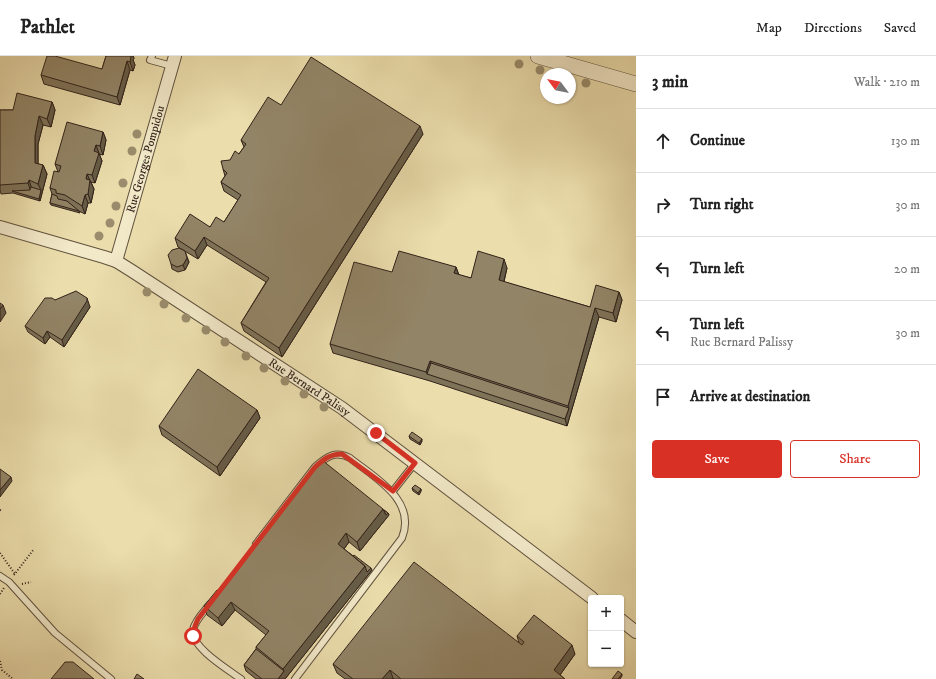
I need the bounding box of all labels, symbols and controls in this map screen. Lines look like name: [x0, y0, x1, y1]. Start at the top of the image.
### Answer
text: Pathlet: [20, 16, 75, 39]
text: Map: [756, 19, 782, 37]
text: Directions: [804, 19, 862, 37]
text: Saved: [884, 19, 916, 37]
north arrow: [540, 68, 576, 104]
text: 3 min: [652, 71, 688, 93]
text: Walk · 210 m: [854, 74, 920, 90]
street label: Rue Georges Pompidou: [123, 104, 168, 214]
icon: ahead: [652, 130, 674, 152]
text: Continue: [690, 131, 745, 150]
text: 130 m: [891, 133, 920, 149]
icon: right: [652, 194, 674, 216]
text: Turn right: [690, 195, 753, 214]
text: 30 m: [896, 197, 920, 213]
icon: left: [652, 258, 674, 280]
text: Turn left: [690, 259, 744, 278]
text: 20 m: [894, 261, 920, 277]
text: Turn left: [690, 315, 744, 334]
icon: left: [652, 322, 674, 344]
text: 30 m: [896, 325, 920, 341]
text: Rue Bernard Palissy: [690, 334, 793, 350]
street label: Rue Bernard Palissy: [266, 355, 354, 420]
icon: arrive: [652, 386, 674, 408]
text: Arrive at destination: [690, 387, 810, 406]
route end: [367, 424, 385, 442]
button: Save: [652, 440, 782, 478]
button: Share: [790, 440, 920, 478]
map controls: [588, 595, 624, 667]
button: +: [588, 595, 624, 631]
route start: [184, 627, 202, 645]
button: −: [588, 631, 624, 667]

